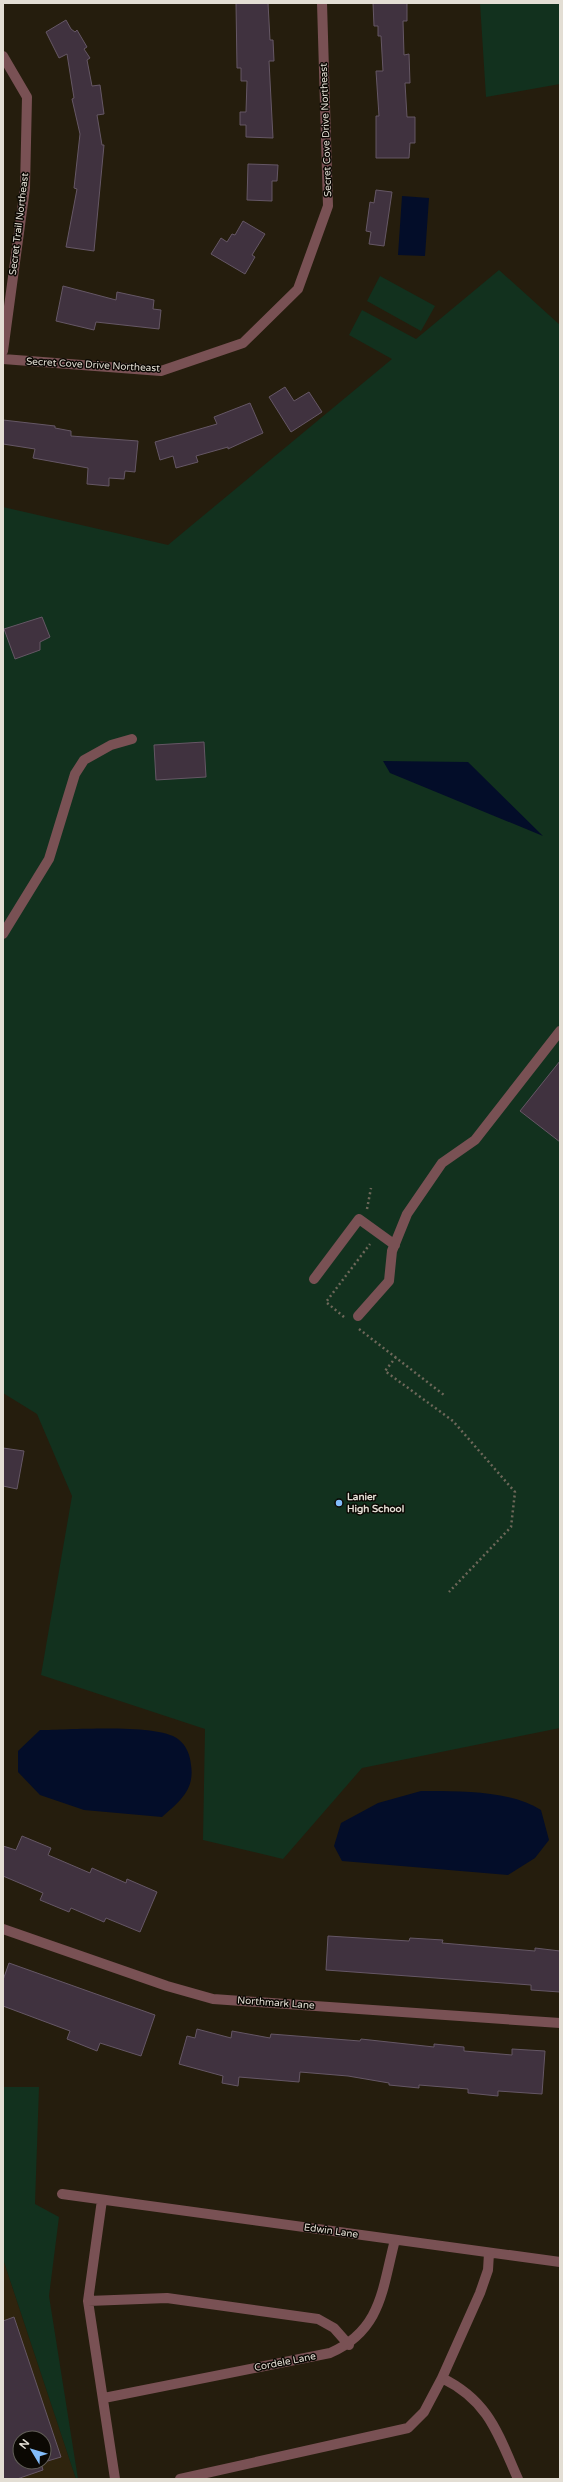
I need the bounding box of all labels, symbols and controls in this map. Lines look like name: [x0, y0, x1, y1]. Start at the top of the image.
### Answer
street label: Secret Cove Drive Northeast: [318, 63, 334, 197]
street label: Secret Trail Northeast: [7, 172, 31, 276]
street label: Secret Cove Drive Northeast: [26, 356, 160, 375]
place label: Lanier High School: [347, 1491, 404, 1515]
marker: Lanier High School: [334, 1498, 344, 1508]
street label: Northmark Lane: [237, 1994, 315, 2012]
street label: Edwin Lane: [303, 2221, 359, 2241]
street label: Cordele Lane: [253, 2350, 317, 2374]
north arrow: [12, 2430, 52, 2470]
text: N: [17, 2437, 32, 2452]

